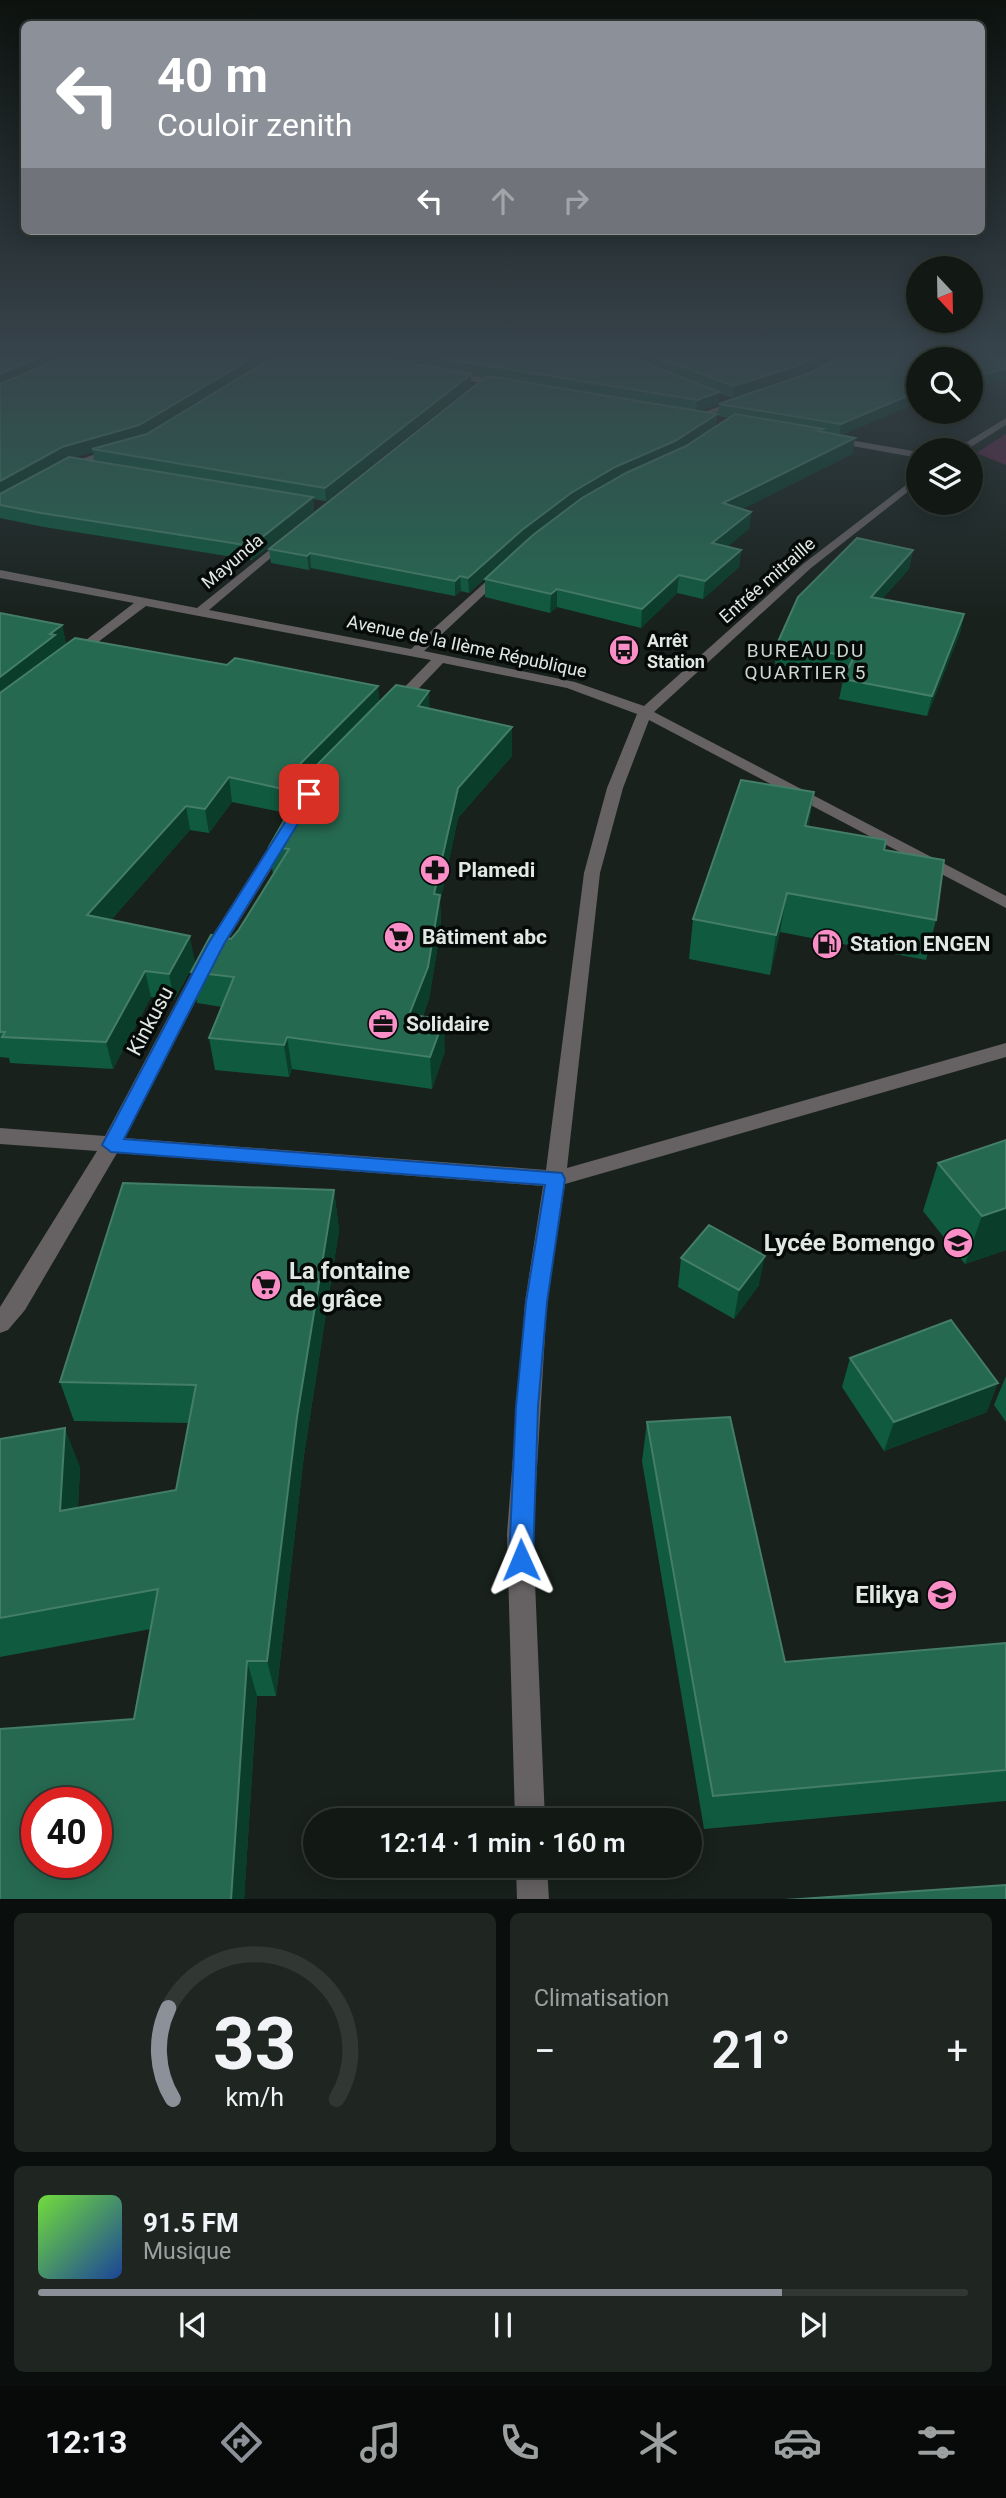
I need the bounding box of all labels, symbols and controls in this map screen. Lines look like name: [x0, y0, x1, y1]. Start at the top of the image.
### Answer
text: 40 m: [157, 47, 268, 104]
icon: left: [42, 49, 133, 140]
text: Couloir zenith: [157, 106, 352, 144]
icon: left: [411, 182, 449, 220]
icon: ahead: [484, 182, 522, 220]
icon: right: [557, 182, 595, 220]
north arrow: [906, 256, 984, 332]
map controls: [906, 256, 983, 515]
button: search: [906, 347, 983, 424]
button: layers: [906, 438, 983, 515]
street label: Mayunda: [197, 529, 267, 593]
street label: Entrée mitraille: [715, 533, 819, 627]
street label: Avenue de la IIème République: [345, 610, 589, 682]
place label: Arrêt Station: [647, 630, 705, 672]
bus stop icon: Arrêt Station: [607, 633, 641, 667]
district label: BUREAU DU QUARTIER 5: [745, 639, 867, 684]
pin: [279, 764, 339, 824]
icon: arrive: [290, 775, 328, 813]
pharmacy icon: Plamedi: [418, 853, 452, 887]
place label: Plamedi: [458, 858, 535, 882]
supermarket icon: Bâtiment abc: [382, 920, 416, 954]
place label: Bâtiment abc: [422, 925, 547, 949]
fuel station icon: Station ENGEN: [810, 927, 844, 961]
place label: Station ENGEN: [850, 932, 990, 956]
street label: Kinkusu: [122, 982, 178, 1060]
office icon: Solidaire: [366, 1007, 400, 1041]
place label: Solidaire: [406, 1012, 489, 1036]
school or university icon: Lycée Bomengo: [941, 1226, 975, 1260]
place label: Lycée Bomengo: [764, 1229, 935, 1257]
place label: La fontaine de grâce: [289, 1257, 410, 1313]
supermarket icon: La fontaine de grâce: [249, 1268, 283, 1302]
position arrow: [484, 1523, 558, 1597]
school or university icon: Elikya: [925, 1578, 959, 1612]
place label: Elikya: [855, 1581, 919, 1609]
speed limit sign: 40: [21, 1787, 112, 1878]
text: 12:14 · 1 min · 160 m: [379, 1828, 626, 1858]
text: Climatisation: [534, 1985, 669, 2012]
text: 33: [213, 2001, 297, 2087]
text: 21°: [711, 2020, 791, 2081]
text: −: [534, 2029, 556, 2073]
text: +: [946, 2029, 968, 2073]
text: km/h: [226, 2082, 284, 2111]
text: 91.5 FM: [143, 2208, 239, 2238]
text: Musique: [143, 2238, 231, 2265]
icon: previous: [174, 2306, 212, 2344]
icon: pause: [484, 2306, 522, 2344]
icon: next: [794, 2306, 832, 2344]
icon: directions: [217, 2418, 266, 2467]
icon: music: [356, 2418, 405, 2467]
icon: phone: [495, 2418, 544, 2467]
icon: climate: [634, 2418, 683, 2467]
icon: car: [773, 2418, 822, 2467]
icon: filters: [912, 2418, 961, 2467]
text: 12:13: [45, 2423, 127, 2461]

